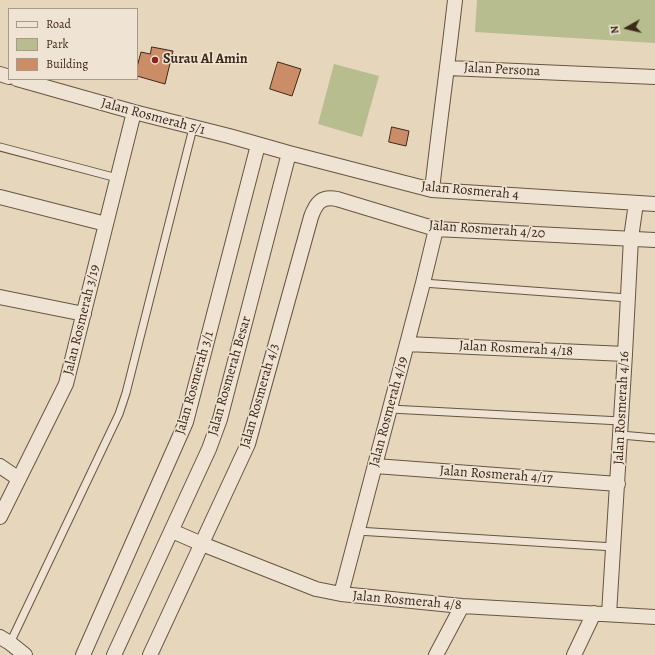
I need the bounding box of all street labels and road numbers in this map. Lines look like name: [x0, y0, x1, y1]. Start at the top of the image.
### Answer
street label: Jalan Persona: [463, 60, 541, 80]
street label: Jalan Rosmerah 5/1: [99, 95, 207, 139]
street label: Jalan Rosmerah 4: [420, 178, 520, 204]
street label: Jalan Rosmerah 4/20: [428, 218, 546, 242]
street label: Jalan Rosmerah 3/19: [60, 263, 104, 377]
street label: Jalan Rosmerah Besar: [205, 314, 255, 438]
street label: Jalan Rosmerah 3/1: [172, 329, 218, 437]
street label: Jalan Rosmerah 4/18: [459, 338, 573, 360]
street label: Jalan Rosmerah 4/3: [237, 342, 283, 450]
street label: Jalan Rosmerah 4/16: [611, 351, 633, 465]
street label: Jalan Rosmerah 4/19: [366, 355, 412, 469]
street label: Jalan Rosmerah 4/17: [439, 463, 553, 487]
street label: Jalan Rosmerah 4/8: [352, 588, 462, 614]

